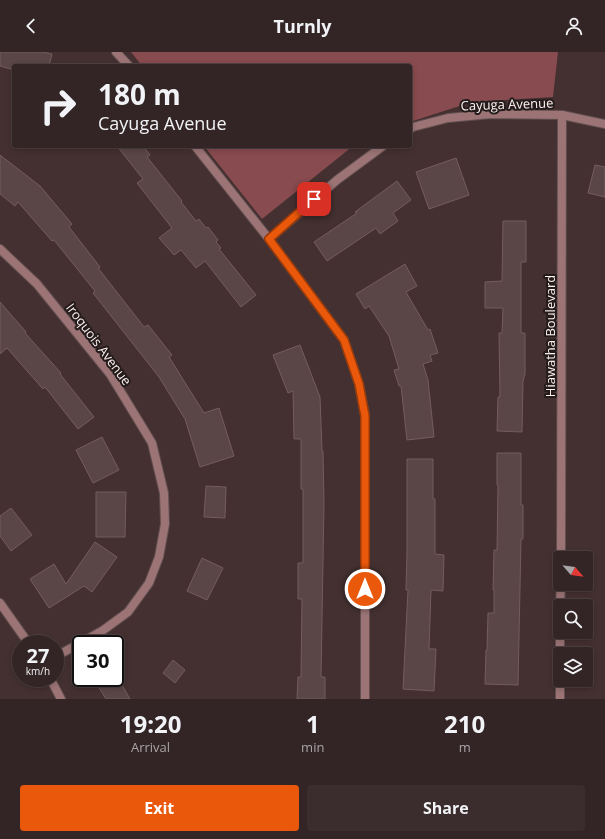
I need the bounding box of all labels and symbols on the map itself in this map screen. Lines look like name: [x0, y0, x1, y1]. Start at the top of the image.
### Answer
street label: Cayuga Avenue: [460, 93, 554, 115]
pin: [297, 182, 331, 216]
street label: Hiawatha Boulevard: [541, 275, 559, 397]
street label: Iroquois Avenue: [62, 299, 136, 389]
north arrow: [553, 551, 593, 591]
position arrow: [344, 568, 386, 610]
speed limit sign: 30: [72, 635, 124, 687]

